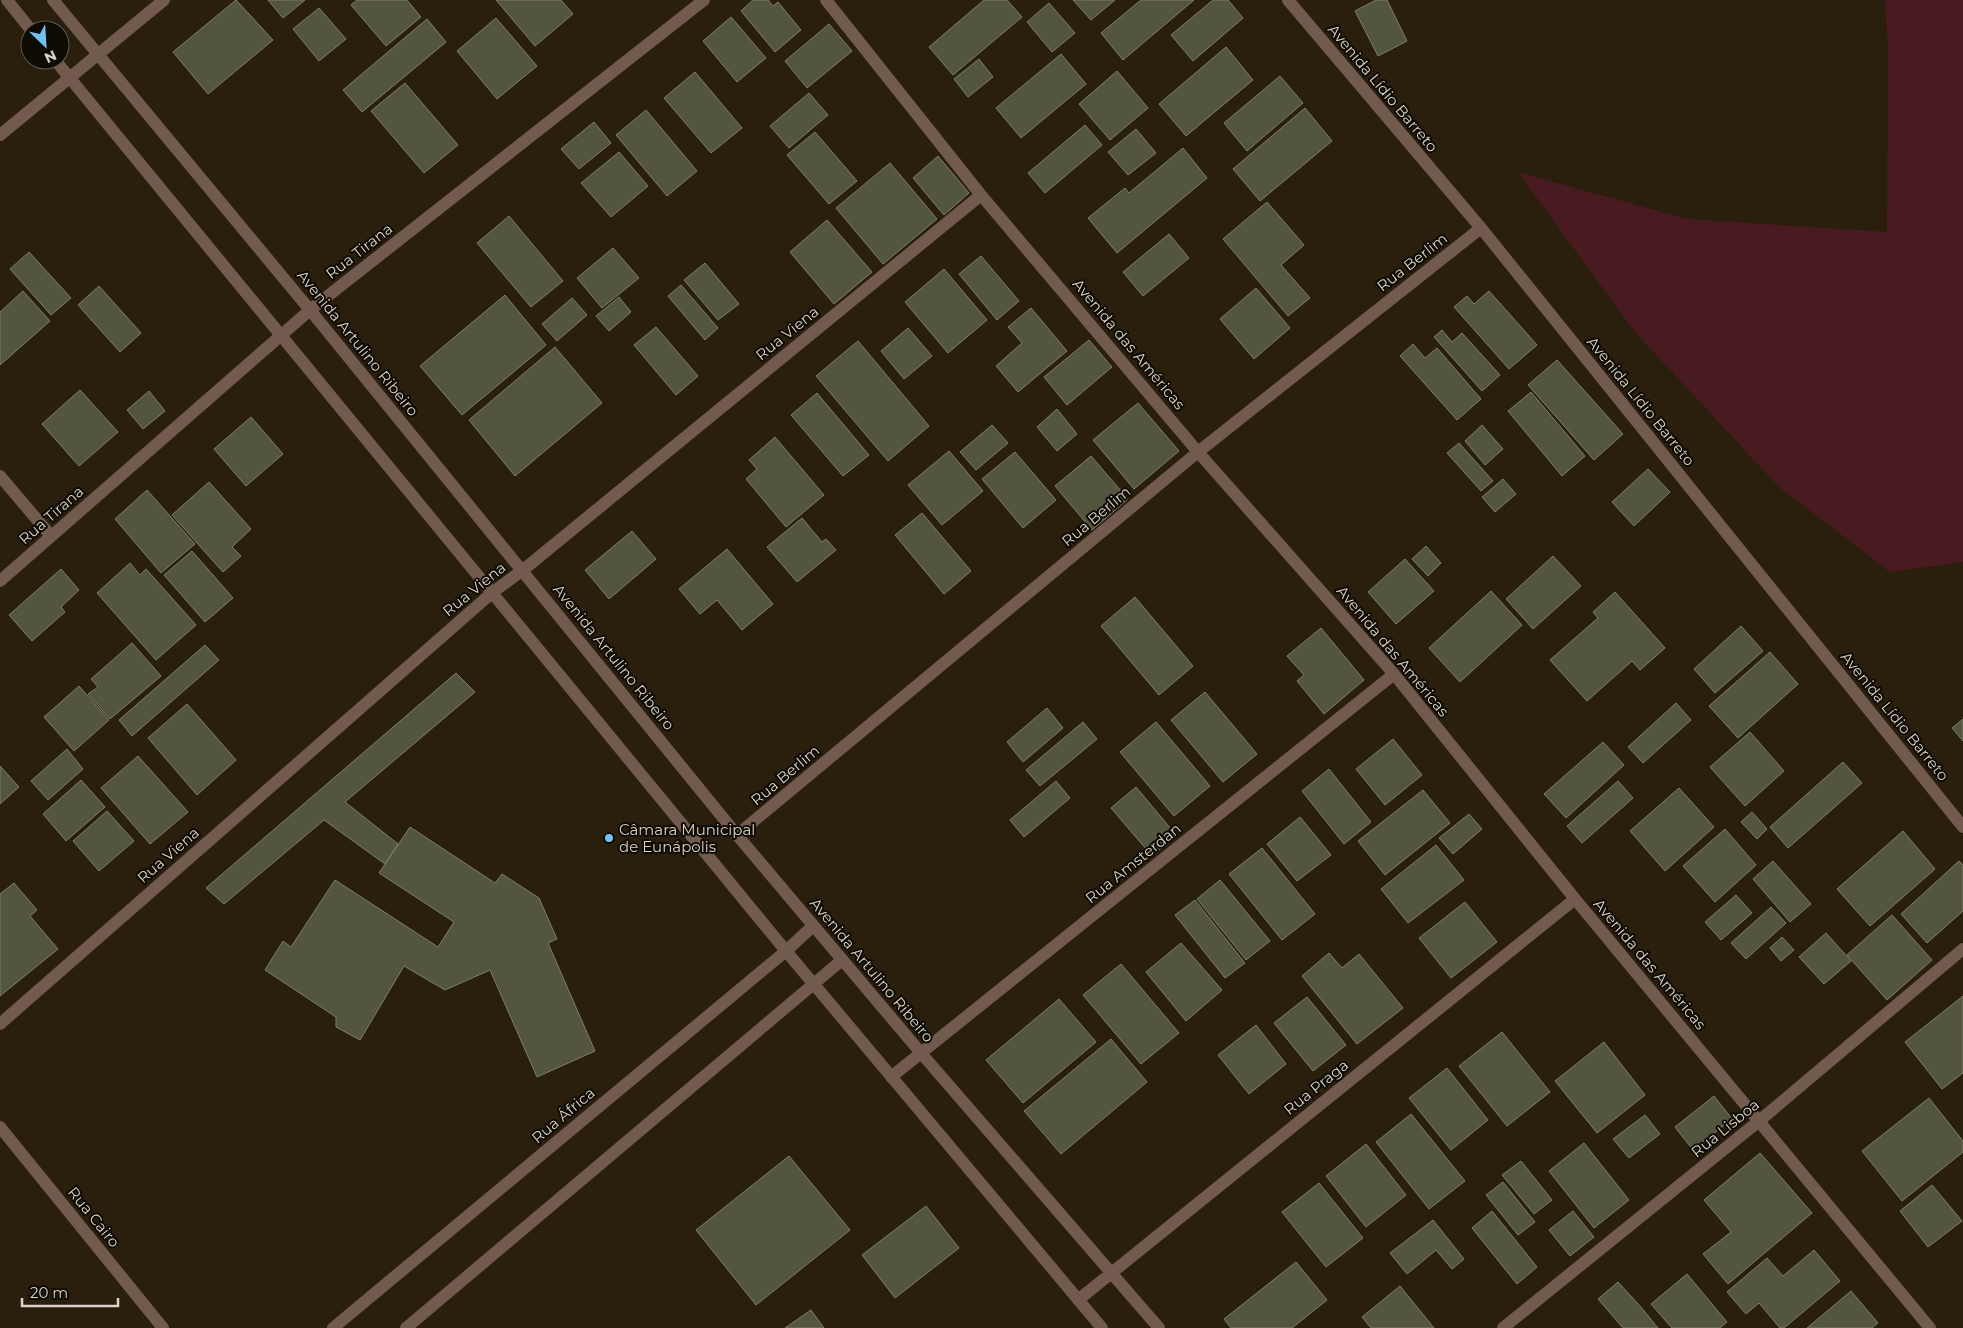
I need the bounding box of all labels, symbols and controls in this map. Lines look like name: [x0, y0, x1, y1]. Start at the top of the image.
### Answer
north arrow: [20, 20, 70, 70]
street label: Avenida Lídio Barreto: [1324, 20, 1442, 156]
text: N: [42, 46, 59, 67]
street label: Rua Tirana: [322, 219, 396, 283]
street label: Rua Berlim: [1373, 229, 1451, 295]
street label: Avenida Artulino Ribeiro: [293, 266, 423, 420]
street label: Avenida das Américas: [1069, 275, 1189, 413]
street label: Rua Viena: [751, 302, 823, 364]
street label: Avenida Lídio Barreto: [1583, 332, 1699, 470]
street label: Rua Tirana: [15, 482, 87, 548]
street label: Rua Berlim: [1058, 482, 1134, 550]
street label: Rua Viena: [438, 558, 510, 620]
street label: Avenida Artulino Ribeiro: [549, 580, 679, 734]
street label: Avenida das Américas: [1333, 582, 1453, 720]
street label: Avenida Lídio Barreto: [1837, 647, 1953, 785]
street label: Rua Berlim: [747, 741, 823, 809]
street label: Rua Amsterdan: [1081, 819, 1185, 907]
place label: Câmara Municipal de Eunápolis: [619, 820, 755, 856]
street label: Rua Viena: [133, 823, 203, 887]
marker: Câmara Municipal de Eunápolis: [603, 832, 615, 844]
street label: Avenida Artulino Ribeiro: [806, 894, 938, 1046]
street label: Avenida das Américas: [1590, 895, 1710, 1033]
street label: Rua Praga: [1280, 1055, 1352, 1119]
street label: Rua África: [527, 1083, 599, 1147]
street label: Rua Lisboa: [1687, 1095, 1763, 1161]
street label: Rua Cairo: [64, 1183, 124, 1251]
scale bar: [22, 1276, 119, 1308]
text: 20 m: [30, 1283, 68, 1302]

